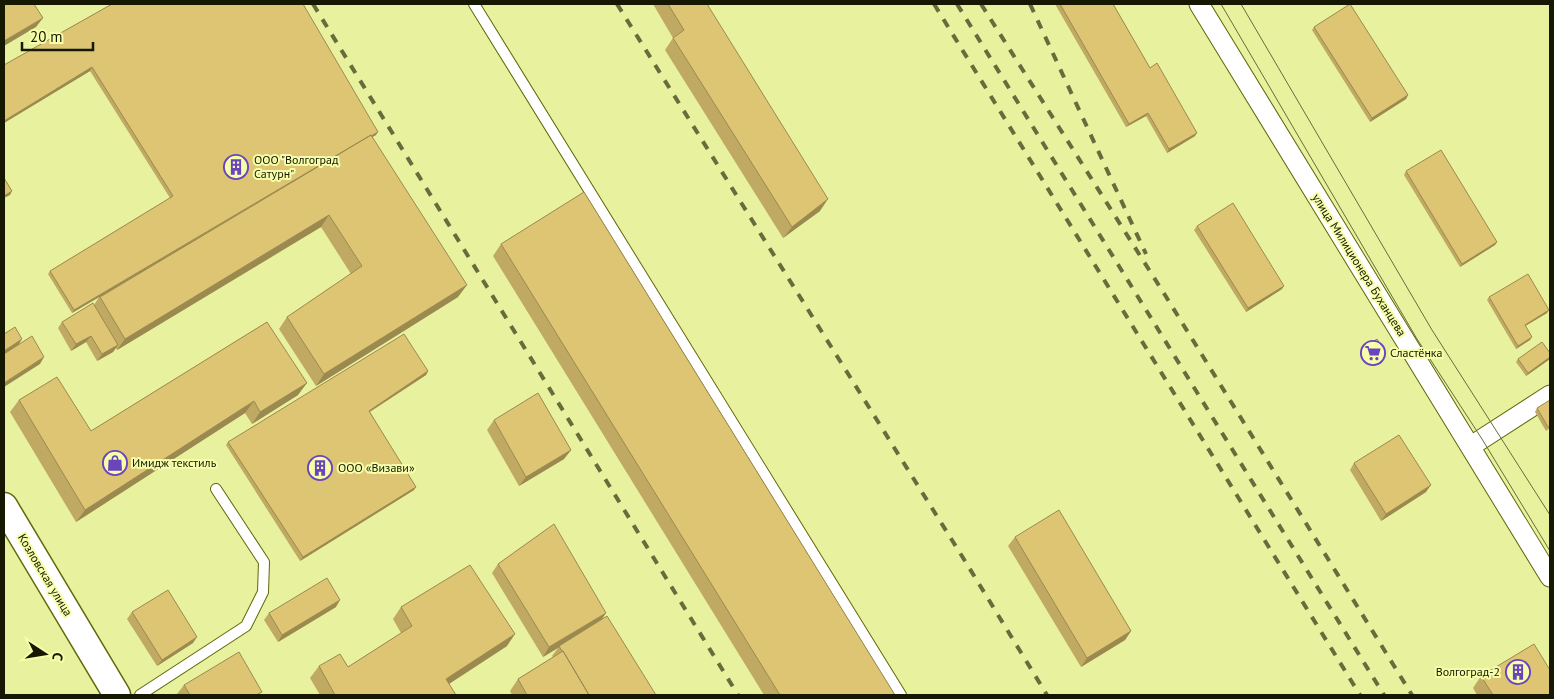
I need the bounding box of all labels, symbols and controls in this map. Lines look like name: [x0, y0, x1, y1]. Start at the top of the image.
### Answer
scale bar: [22, 20, 94, 52]
text: 20 m: [30, 27, 63, 46]
place label: ООО "Волгоград Сатурн": [254, 152, 339, 181]
building icon: ООО "Волгоград Сатурн": [223, 154, 249, 180]
street label: улица Милиционера Буханцева: [1309, 191, 1410, 339]
supermarket icon: Сластёнка: [1360, 340, 1386, 366]
place label: Сластёнка: [1390, 345, 1443, 360]
shop icon: Имидж текстиль: [102, 450, 128, 476]
place label: Имидж текстиль: [132, 455, 217, 470]
building icon: ООО «Визави»: [307, 455, 333, 481]
place label: ООО «Визави»: [338, 460, 415, 475]
street label: Козловская улица: [15, 531, 76, 619]
north arrow: [20, 629, 70, 679]
text: С: [48, 651, 67, 663]
building icon: Волгоград-2: [1505, 659, 1531, 685]
place label: Волгоград-2: [1436, 664, 1500, 679]

